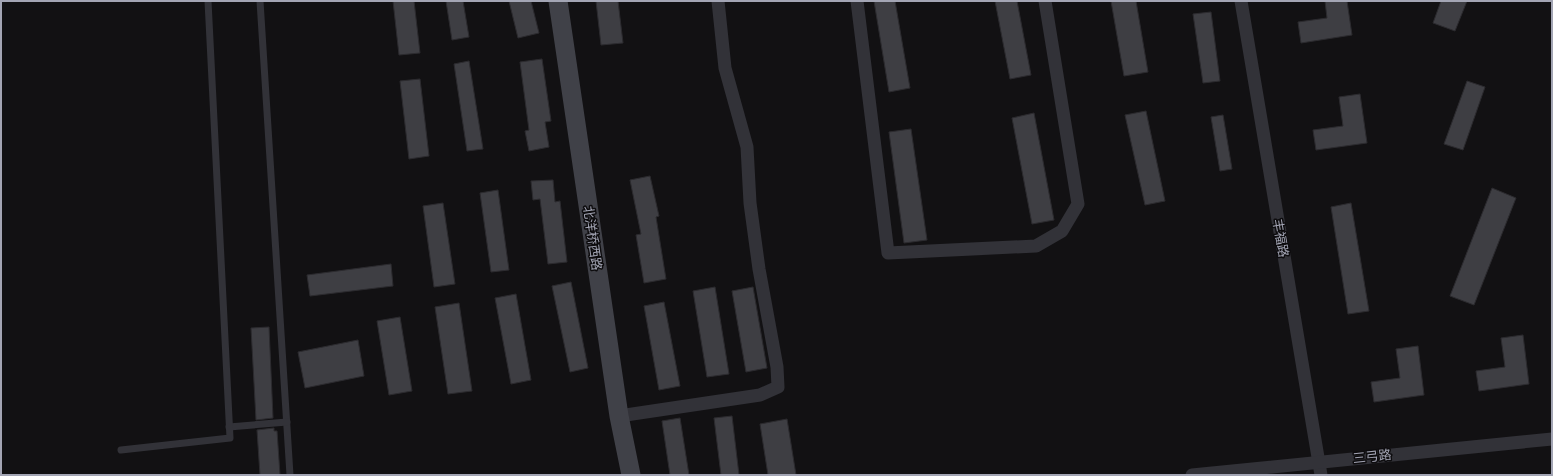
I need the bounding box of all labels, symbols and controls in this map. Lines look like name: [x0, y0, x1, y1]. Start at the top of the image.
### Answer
street label: 北洋桥西路: [581, 205, 605, 271]
street label: 丰福路: [1270, 217, 1292, 259]
street label: 三弓路: [1352, 446, 1392, 466]

